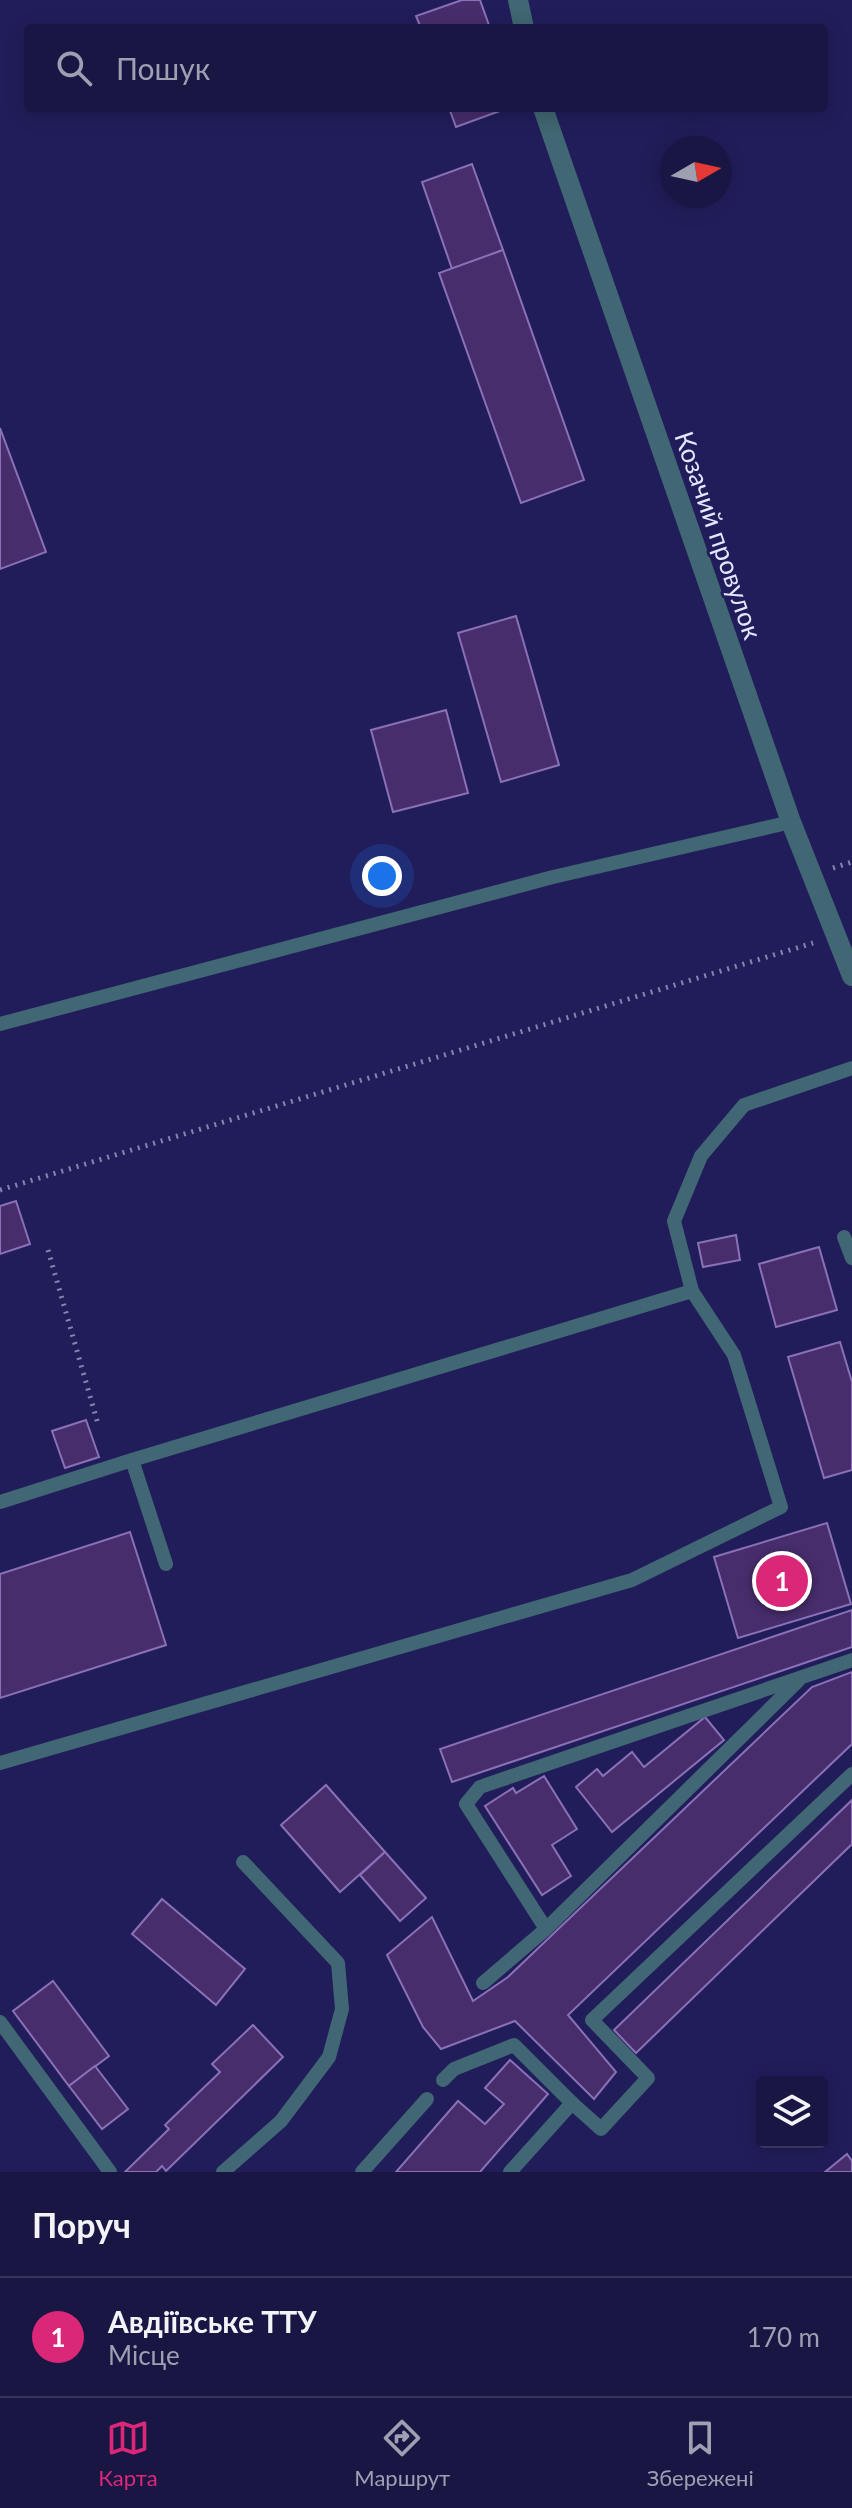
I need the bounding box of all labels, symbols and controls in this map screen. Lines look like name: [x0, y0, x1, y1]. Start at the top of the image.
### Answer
search box: [24, 24, 828, 112]
icon: search: [52, 46, 96, 90]
text: Пошук: [116, 50, 210, 86]
north arrow: [660, 136, 732, 208]
street label: Козачий провулок: [668, 427, 770, 644]
your location: [362, 856, 402, 896]
pin: 1: [756, 1551, 808, 1611]
map controls: [756, 2076, 828, 2148]
button: layers: [756, 2076, 828, 2148]
text: Поруч: [32, 2204, 131, 2245]
text: Авдіївське ТТУ: [108, 2303, 317, 2339]
text: 1: [50, 2321, 66, 2353]
text: 170 m: [747, 2321, 820, 2353]
text: Місце: [108, 2339, 180, 2371]
tab: Карта: [98, 2416, 158, 2491]
tab: Маршрут: [354, 2416, 450, 2491]
tab: Збережені: [647, 2416, 754, 2491]

